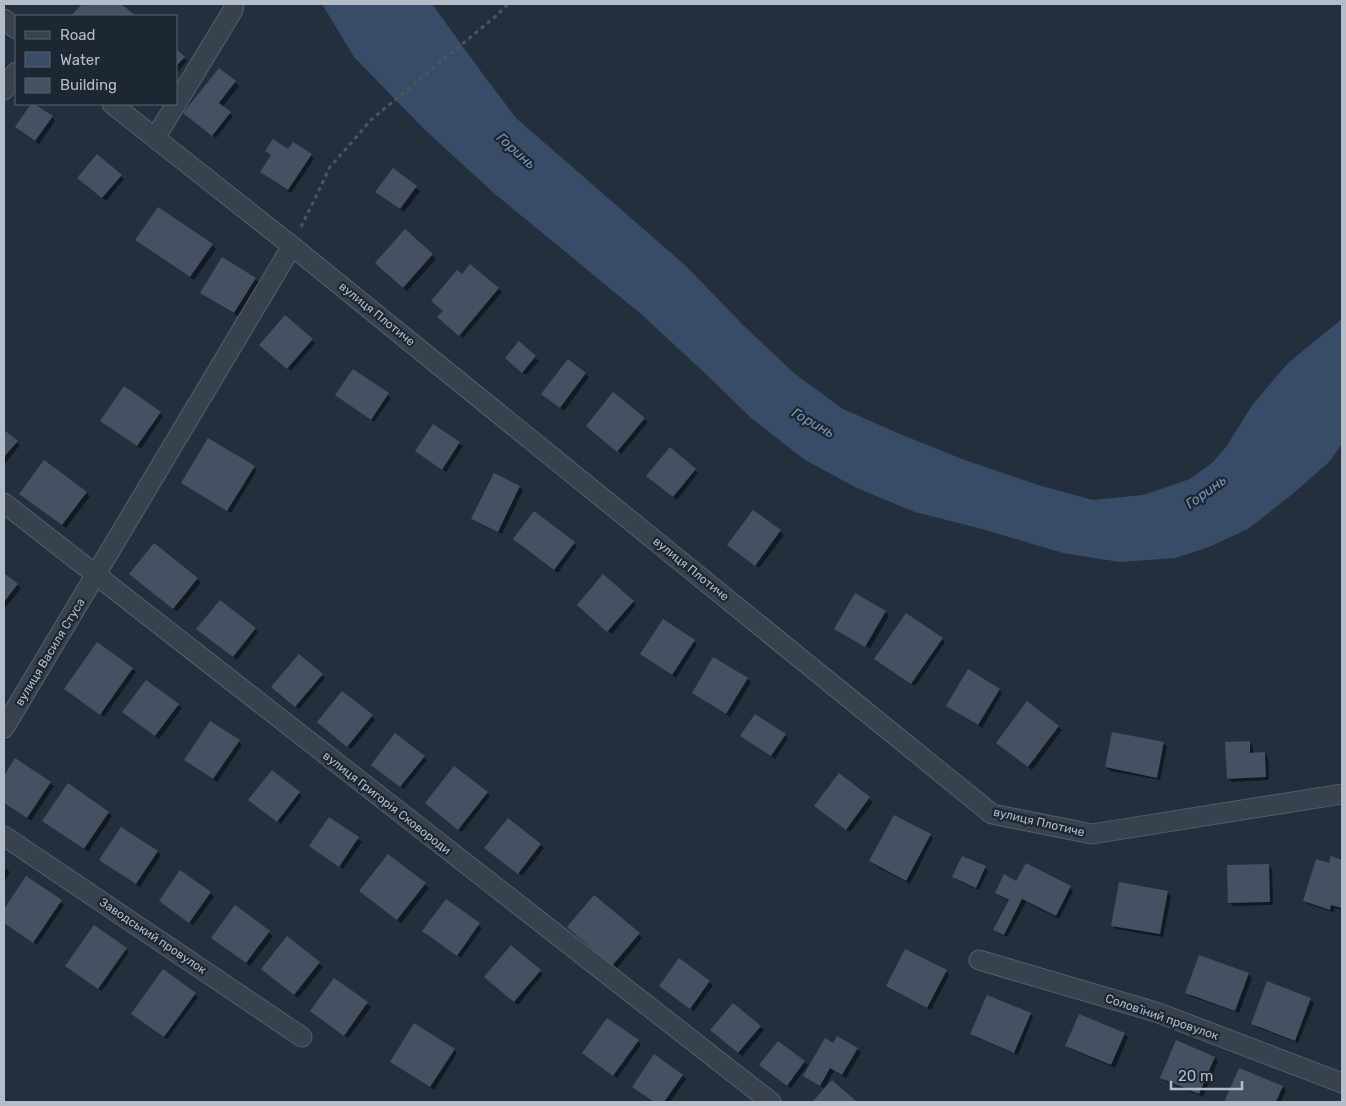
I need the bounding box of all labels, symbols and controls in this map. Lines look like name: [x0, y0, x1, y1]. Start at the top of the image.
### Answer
legend: [15, 15, 178, 105]
text: Road: [60, 26, 96, 44]
text: Water: [60, 51, 100, 69]
text: Building: [60, 76, 117, 94]
water label: Горинь: [493, 129, 539, 173]
street label: вулиця Плотиче: [336, 279, 418, 349]
water label: Горинь: [789, 404, 837, 442]
water label: Горинь: [1182, 472, 1230, 512]
street label: вулиця Плотиче: [650, 534, 732, 604]
street label: вулиця Василя Стуса: [12, 596, 88, 708]
street label: вулиця Григорія Сковороди: [320, 749, 454, 857]
street label: вулиця Плотиче: [992, 805, 1086, 839]
street label: Заводський провулок: [97, 895, 210, 977]
street label: Соловʼїний провулок: [1103, 991, 1221, 1043]
scale bar: [1171, 1058, 1242, 1090]
text: 20 m: [1178, 1067, 1213, 1085]

